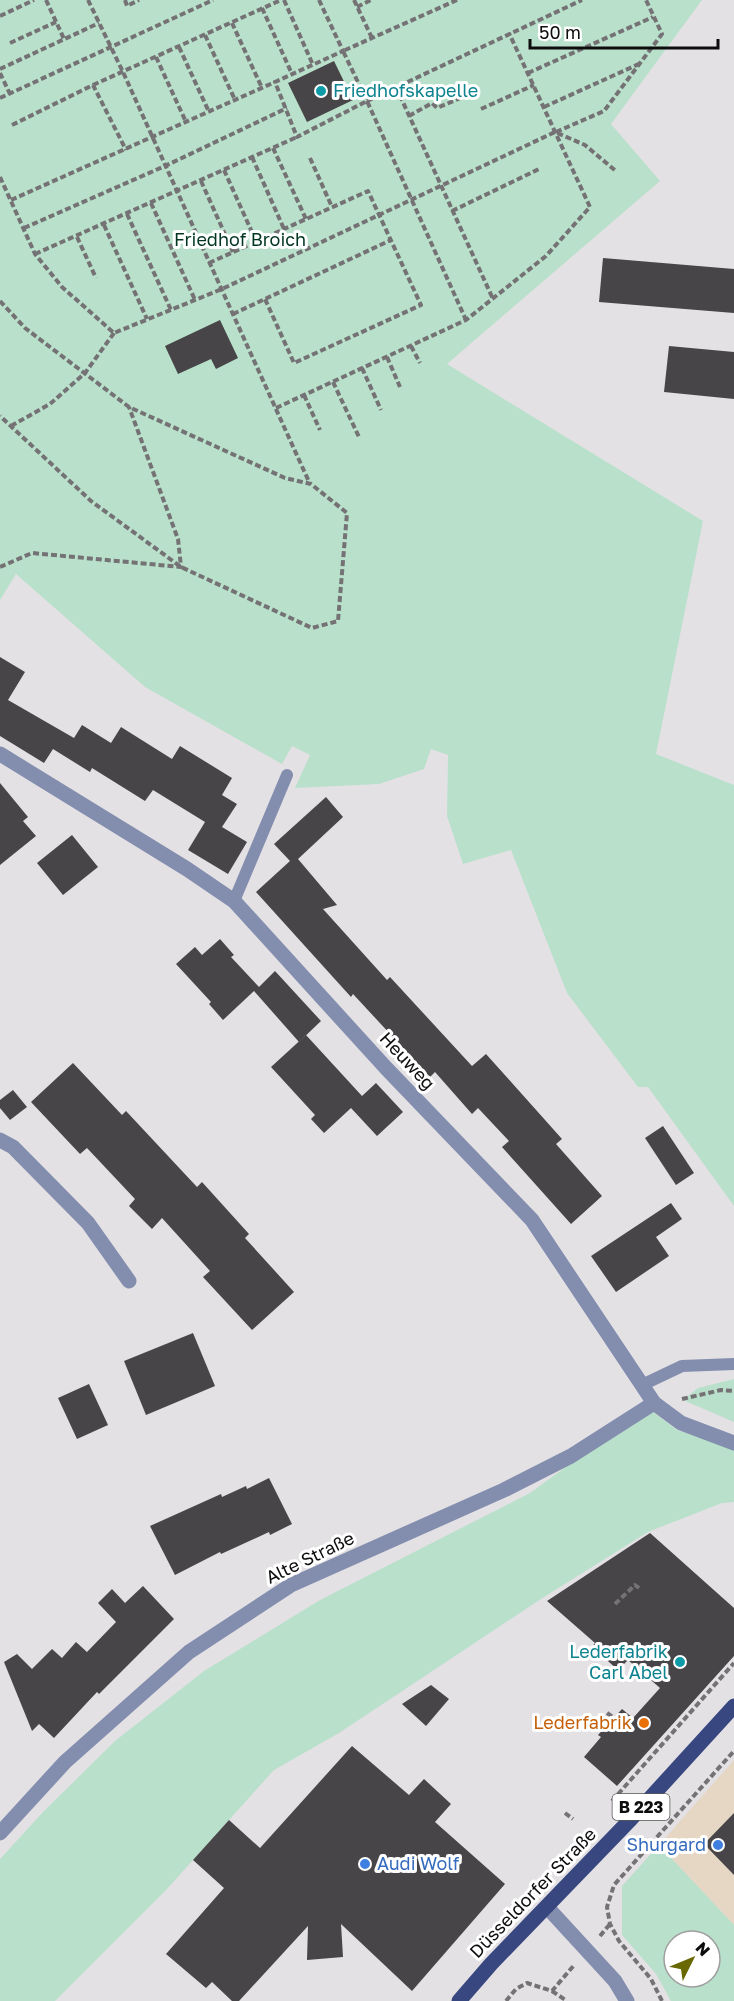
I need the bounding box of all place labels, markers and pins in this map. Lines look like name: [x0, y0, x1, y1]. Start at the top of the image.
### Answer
place label: Friedhofskapelle: [333, 79, 478, 101]
marker: Friedhofskapelle: [314, 84, 328, 98]
place label: Lederfabrik Carl Abel: [569, 1640, 668, 1683]
marker: Lederfabrik Carl Abel: [673, 1655, 687, 1669]
place label: Lederfabrik: [533, 1711, 632, 1733]
marker: Lederfabrik: [637, 1716, 651, 1730]
place label: Shurgard: [627, 1833, 706, 1855]
marker: Shurgard: [711, 1838, 725, 1852]
place label: Audi Wolf: [377, 1852, 460, 1874]
marker: Audi Wolf: [358, 1857, 372, 1871]

